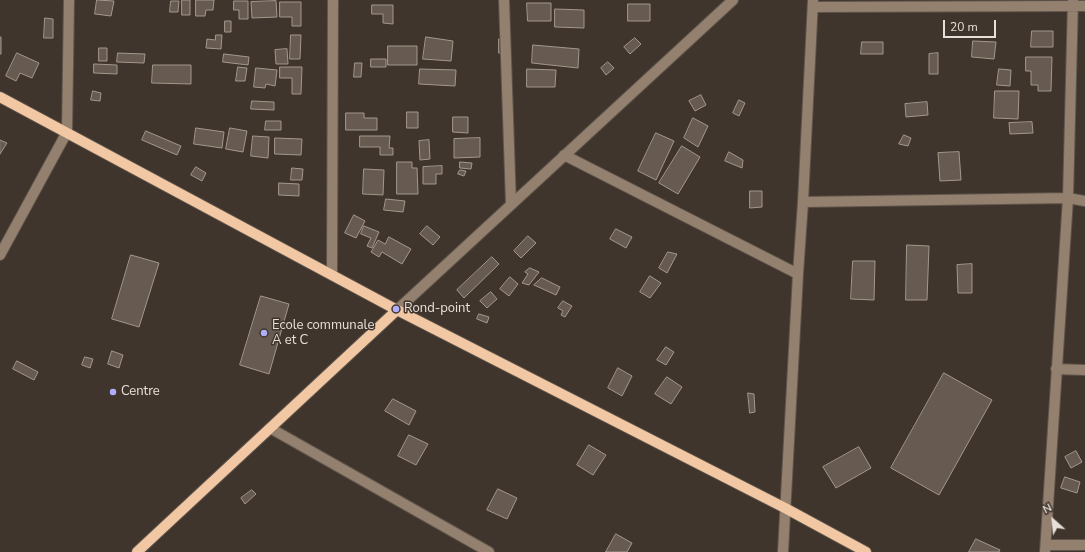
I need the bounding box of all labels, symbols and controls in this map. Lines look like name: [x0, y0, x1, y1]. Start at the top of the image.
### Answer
scale bar: [945, 12, 998, 38]
text: 20 m: [950, 19, 978, 35]
place label: Rond-point: [404, 301, 470, 317]
marker: Rond-point: [391, 304, 401, 314]
place label: Ecole communale A et C: [272, 318, 374, 349]
marker: Ecole communale A et C: [259, 328, 269, 338]
place label: Centre: [121, 384, 160, 400]
marker: Centre: [108, 387, 118, 397]
north arrow: [1033, 500, 1073, 540]
text: N: [1040, 500, 1054, 517]

